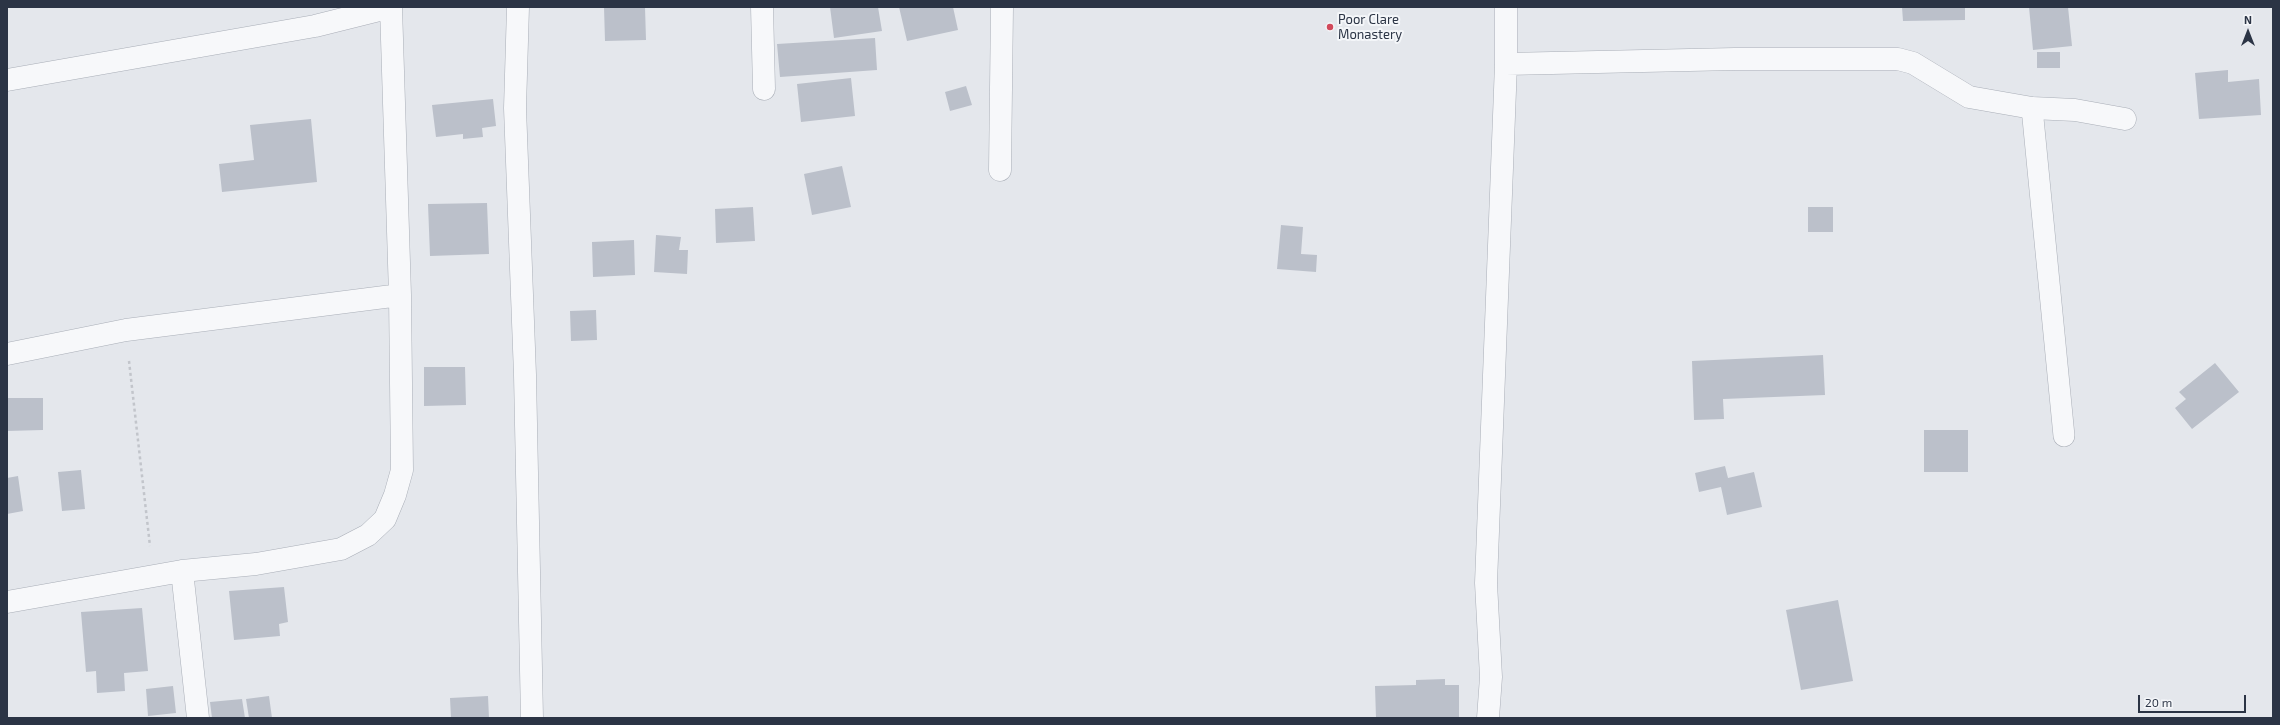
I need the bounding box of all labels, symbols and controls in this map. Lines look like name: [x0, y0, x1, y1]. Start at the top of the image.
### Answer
place label: Poor Clare Monastery: [1338, 12, 1402, 43]
north arrow: [2228, 12, 2268, 52]
text: N: [2244, 13, 2252, 26]
marker: Poor Clare Monastery: [1325, 22, 1335, 32]
scale bar: [2140, 687, 2248, 713]
text: 20 m: [2145, 695, 2172, 709]

